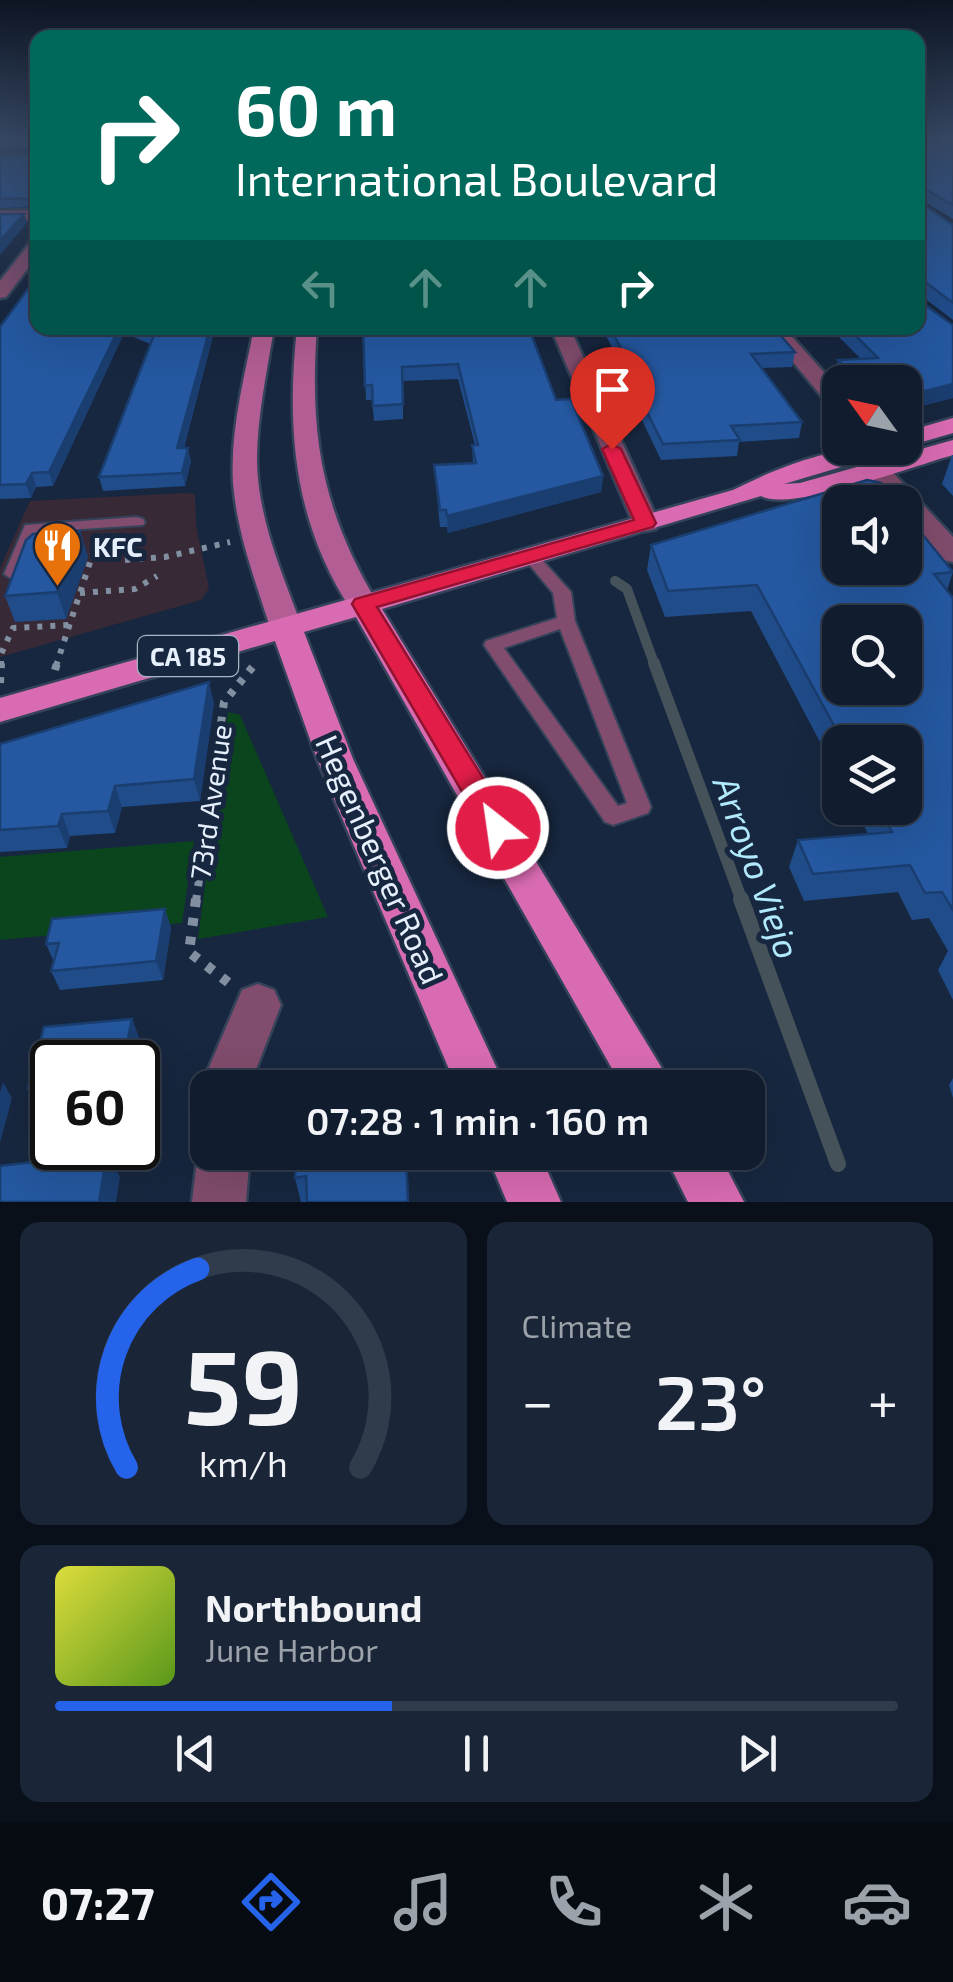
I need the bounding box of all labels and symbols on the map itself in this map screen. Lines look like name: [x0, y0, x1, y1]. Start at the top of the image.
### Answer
pin: [570, 347, 655, 450]
north arrow: [822, 365, 922, 465]
restaurant icon: KFC: [32, 520, 84, 588]
place label: KFC: [93, 529, 143, 563]
road number: CA 185: [138, 636, 238, 676]
street label: 73rd Avenue: [182, 722, 238, 882]
street label: Hegenberger Road: [309, 729, 453, 989]
water label: Arroyo Viejo: [704, 768, 810, 964]
position arrow: [446, 776, 550, 880]
speed limit sign: 60: [30, 1040, 160, 1170]

